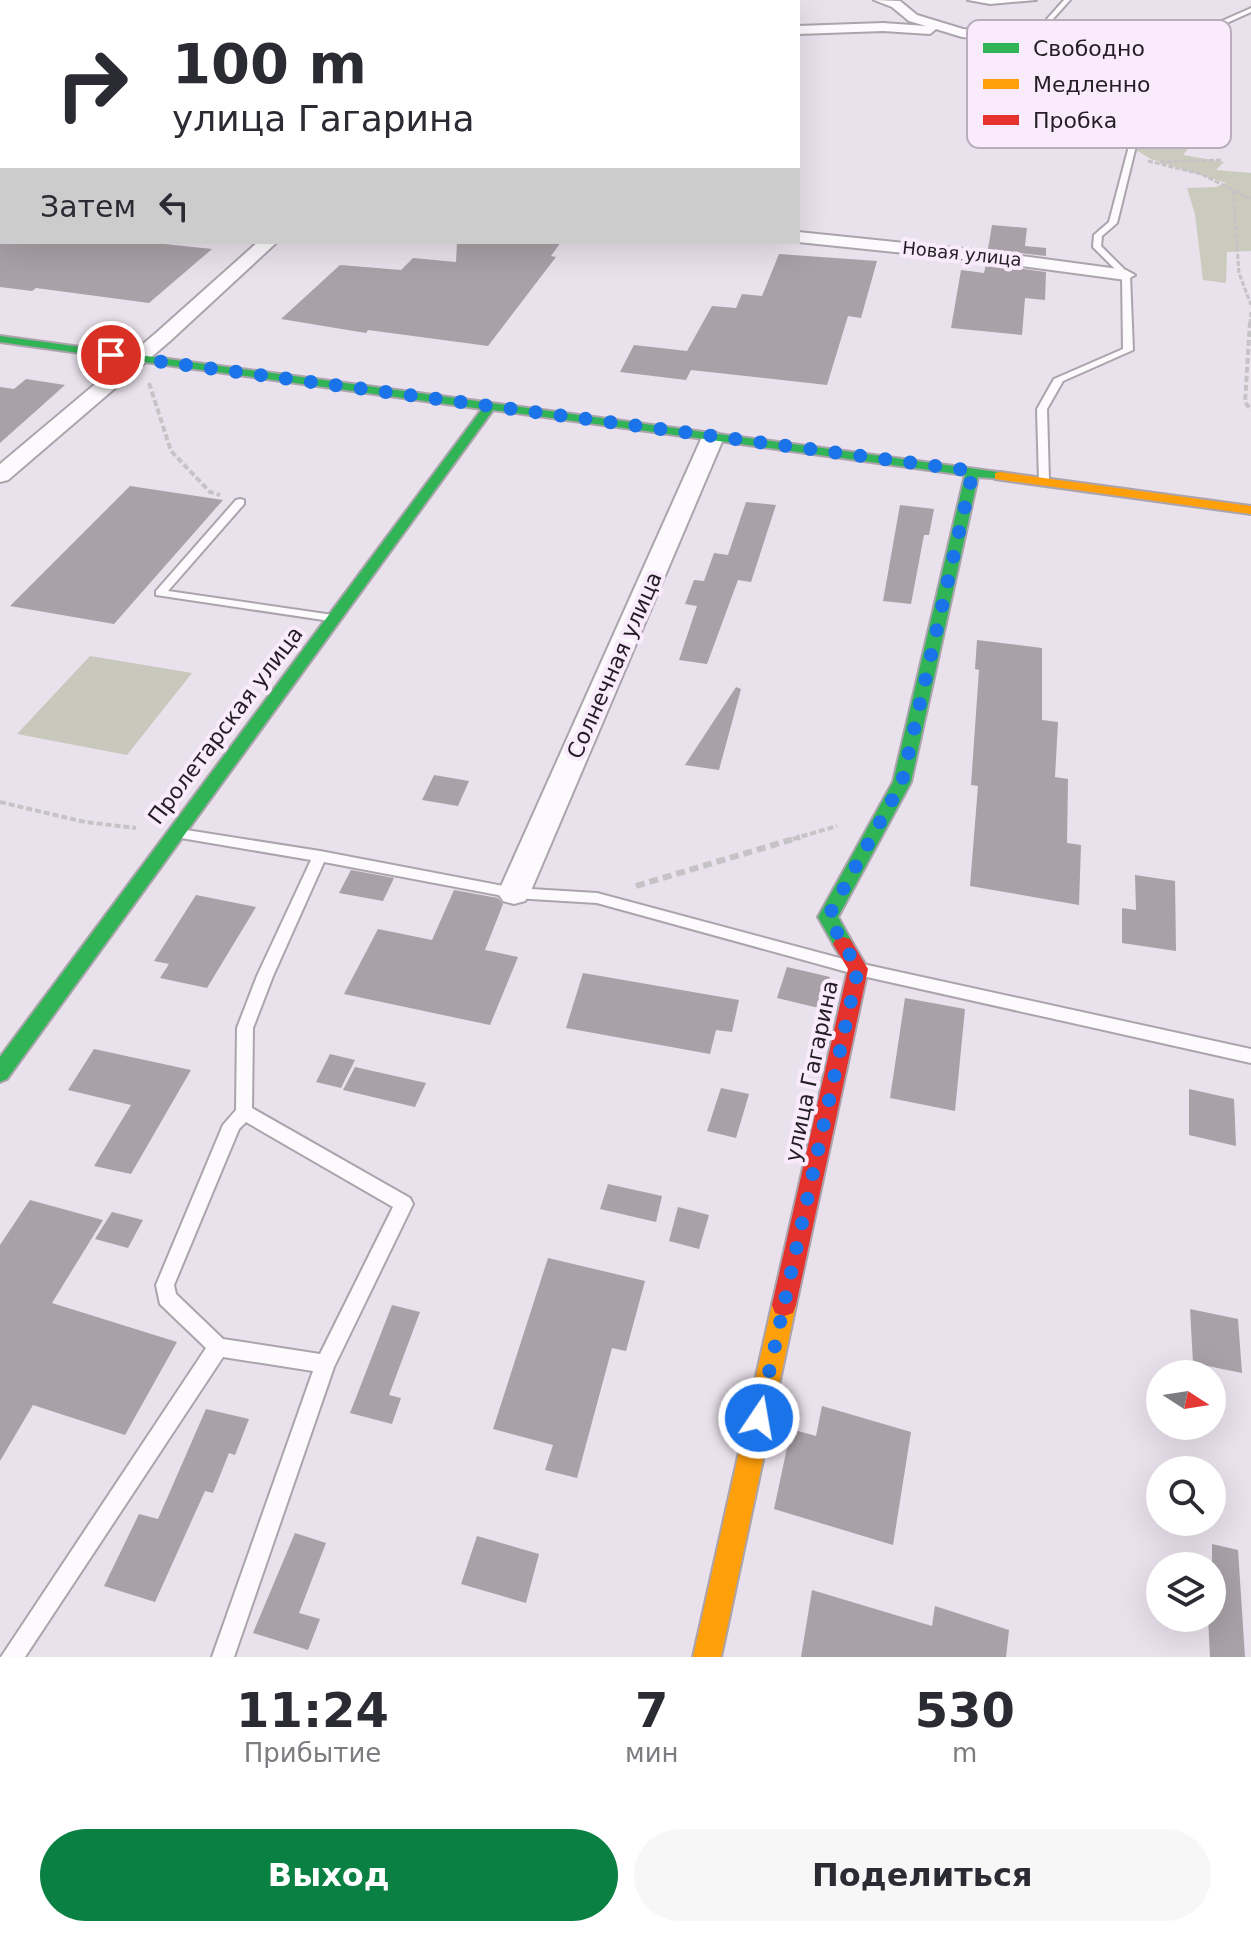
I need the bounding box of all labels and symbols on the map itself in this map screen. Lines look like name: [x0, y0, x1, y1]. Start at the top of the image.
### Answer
legend: [967, 20, 1231, 148]
text: Свободно: [1033, 36, 1145, 61]
text: Медленно: [1033, 72, 1151, 97]
text: Пробка: [1033, 108, 1117, 133]
street label: Новая улица: [901, 237, 1023, 270]
pin: [77, 321, 145, 389]
street label: Солнечная улица: [562, 568, 667, 762]
street label: Пролетарская улица: [143, 622, 308, 829]
street label: улица Гагарина: [780, 978, 843, 1164]
north arrow: [1146, 1360, 1226, 1440]
position arrow: [717, 1376, 801, 1460]

